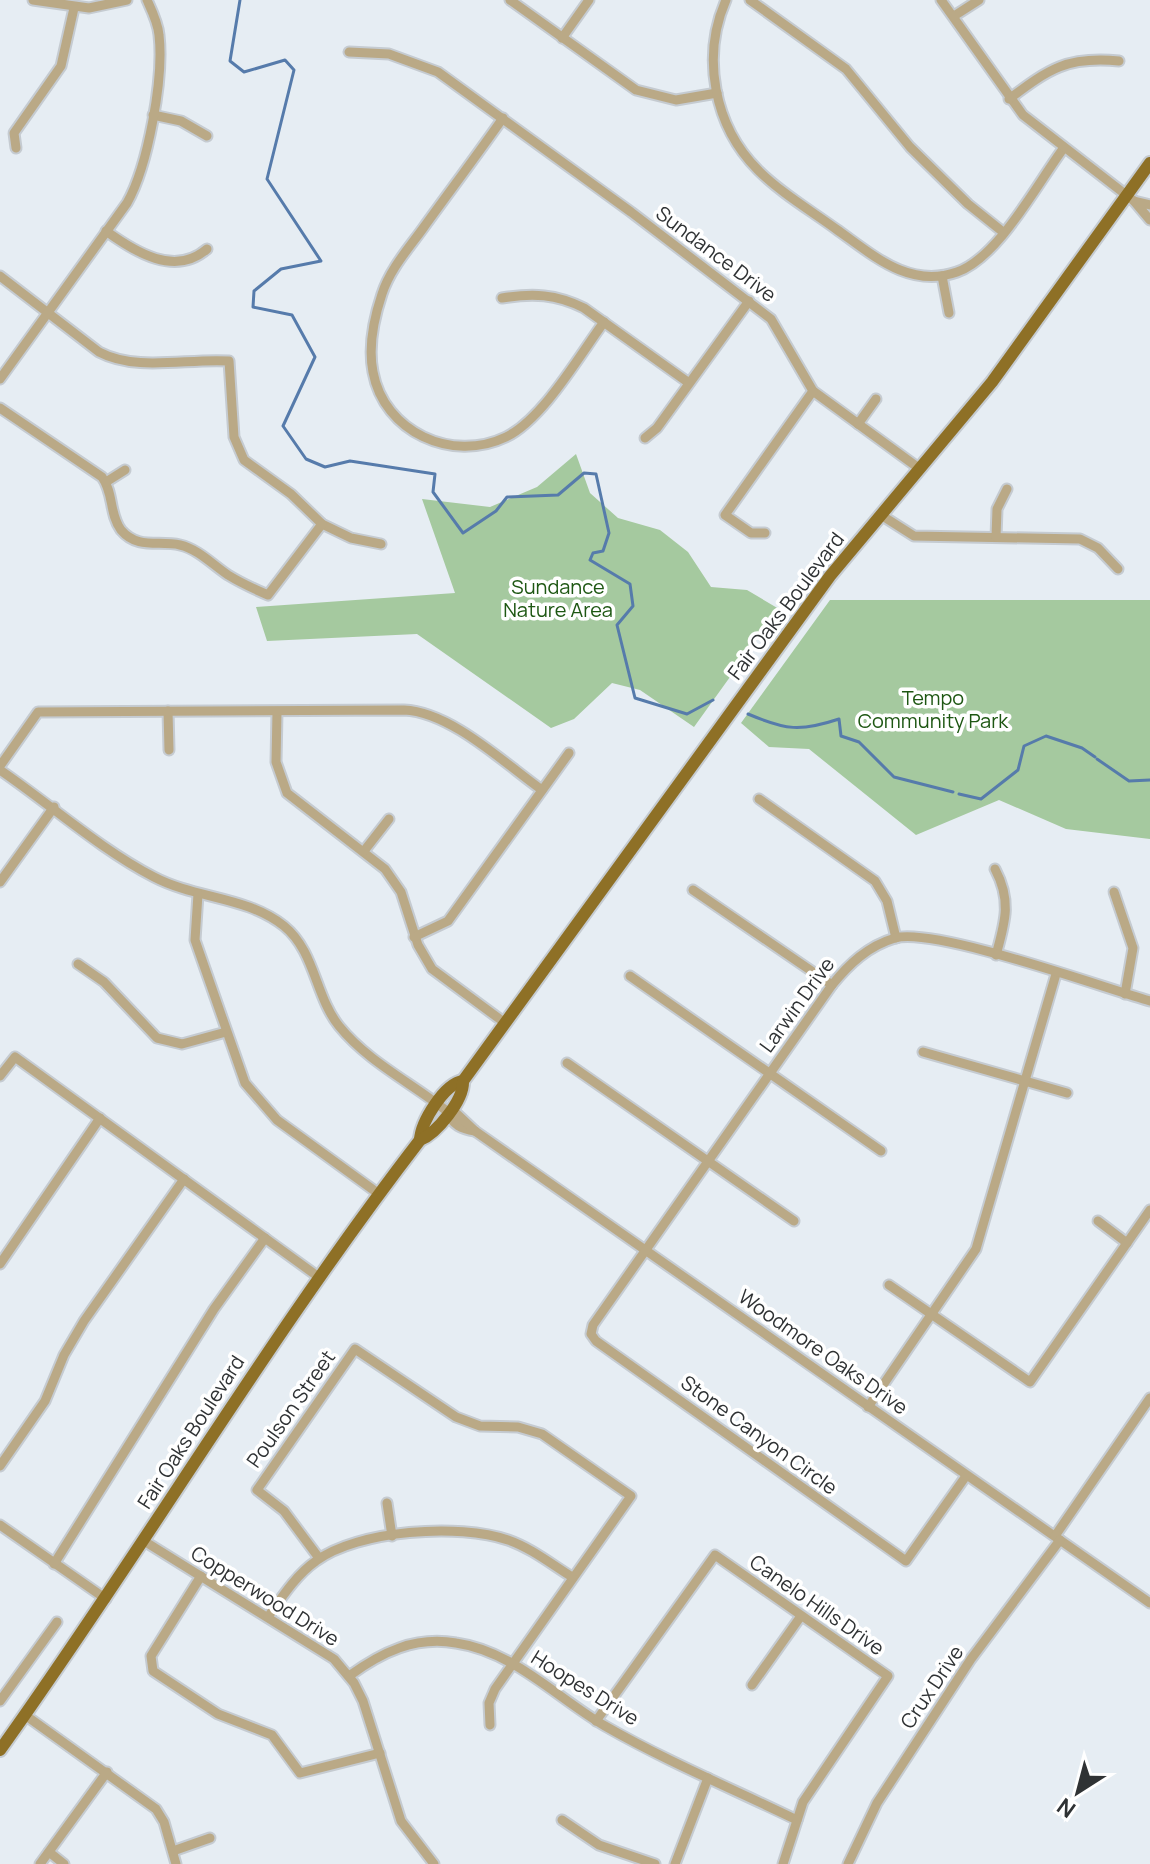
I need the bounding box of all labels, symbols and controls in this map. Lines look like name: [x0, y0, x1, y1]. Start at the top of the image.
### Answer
street label: Sundance Drive: [651, 199, 782, 308]
street label: Fair Oaks Boulevard: [721, 527, 850, 685]
park label: Sundance Nature Area: [503, 573, 613, 623]
park label: Tempo Community Park: [858, 684, 1009, 734]
street label: Larwin Drive: [753, 952, 840, 1058]
street label: Woodmore Oaks Drive: [733, 1283, 913, 1420]
street label: Poulson Street: [240, 1345, 341, 1473]
street label: Fair Oaks Boulevard: [131, 1350, 250, 1514]
street label: Stone Canyon Circle: [676, 1369, 843, 1501]
street label: Copperwood Drive: [186, 1539, 344, 1652]
street label: Canelo Hills Drive: [745, 1548, 890, 1661]
street label: Crux Drive: [894, 1640, 969, 1734]
street label: Hoopes Drive: [526, 1644, 644, 1731]
north arrow: [1038, 1752, 1118, 1832]
text: N: [1051, 1791, 1081, 1825]

